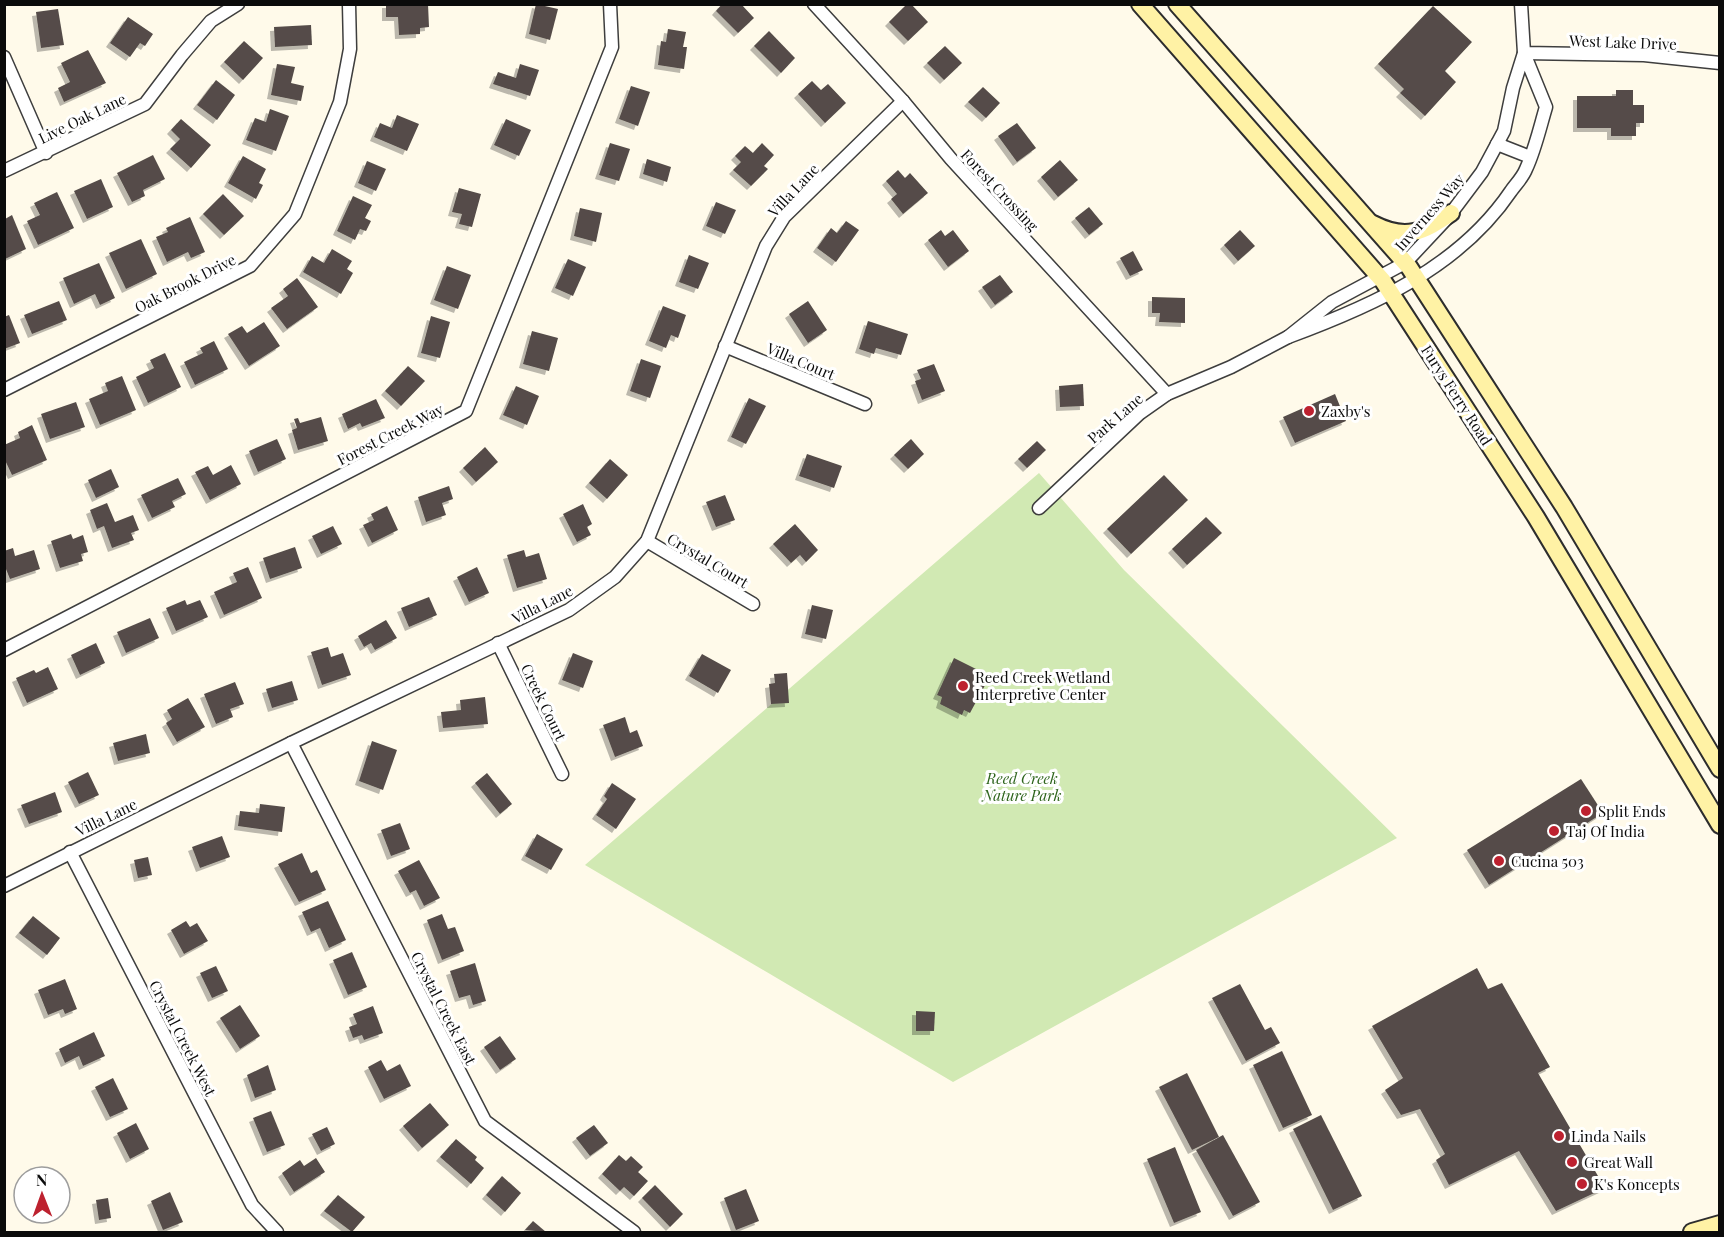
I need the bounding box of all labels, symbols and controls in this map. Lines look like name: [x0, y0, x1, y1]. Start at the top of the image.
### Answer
street label: West Lake Drive: [1568, 30, 1677, 54]
street label: Live Oak Lane: [35, 88, 129, 148]
street label: Forest Crossing: [957, 145, 1043, 235]
street label: Villa Lane: [763, 159, 823, 222]
street label: Inverness Way: [1390, 169, 1468, 255]
street label: Oak Brook Drive: [131, 249, 239, 317]
street label: Villa Court: [763, 337, 839, 385]
street label: Furys Ferry Road: [1417, 341, 1497, 449]
street label: Park Lane: [1083, 388, 1147, 448]
street label: Forest Creek Way: [333, 398, 447, 469]
place label: Zaxby's: [1321, 401, 1371, 421]
marker: Zaxby's: [1302, 404, 1316, 418]
street label: Crystal Court: [664, 528, 753, 592]
street label: Villa Lane: [507, 580, 576, 628]
street label: Creek Court: [517, 660, 571, 744]
place label: Reed Creek Wetland Interpretive Center: [975, 667, 1111, 704]
marker: Reed Creek Wetland Interpretive Center: [956, 679, 970, 693]
park label: Reed Creek Nature Park: [980, 768, 1062, 805]
street label: Villa Lane: [71, 794, 140, 841]
place label: Split Ends: [1598, 801, 1666, 821]
marker: Split Ends: [1579, 804, 1593, 818]
place label: Taj Of India: [1566, 821, 1645, 841]
marker: Taj Of India: [1547, 824, 1561, 838]
place label: Cucina 503: [1511, 851, 1584, 871]
marker: Cucina 503: [1492, 854, 1506, 868]
street label: Crystal Creek East: [407, 948, 481, 1069]
street label: Crystal Creek West: [145, 977, 221, 1100]
place label: Linda Nails: [1571, 1126, 1646, 1146]
marker: Linda Nails: [1552, 1129, 1566, 1143]
place label: Great Wall: [1584, 1152, 1653, 1172]
marker: Great Wall: [1565, 1155, 1579, 1169]
north arrow: [12, 1165, 72, 1225]
text: N: [36, 1169, 48, 1190]
place label: K's Koncepts: [1594, 1174, 1680, 1194]
marker: K's Koncepts: [1575, 1177, 1589, 1191]

